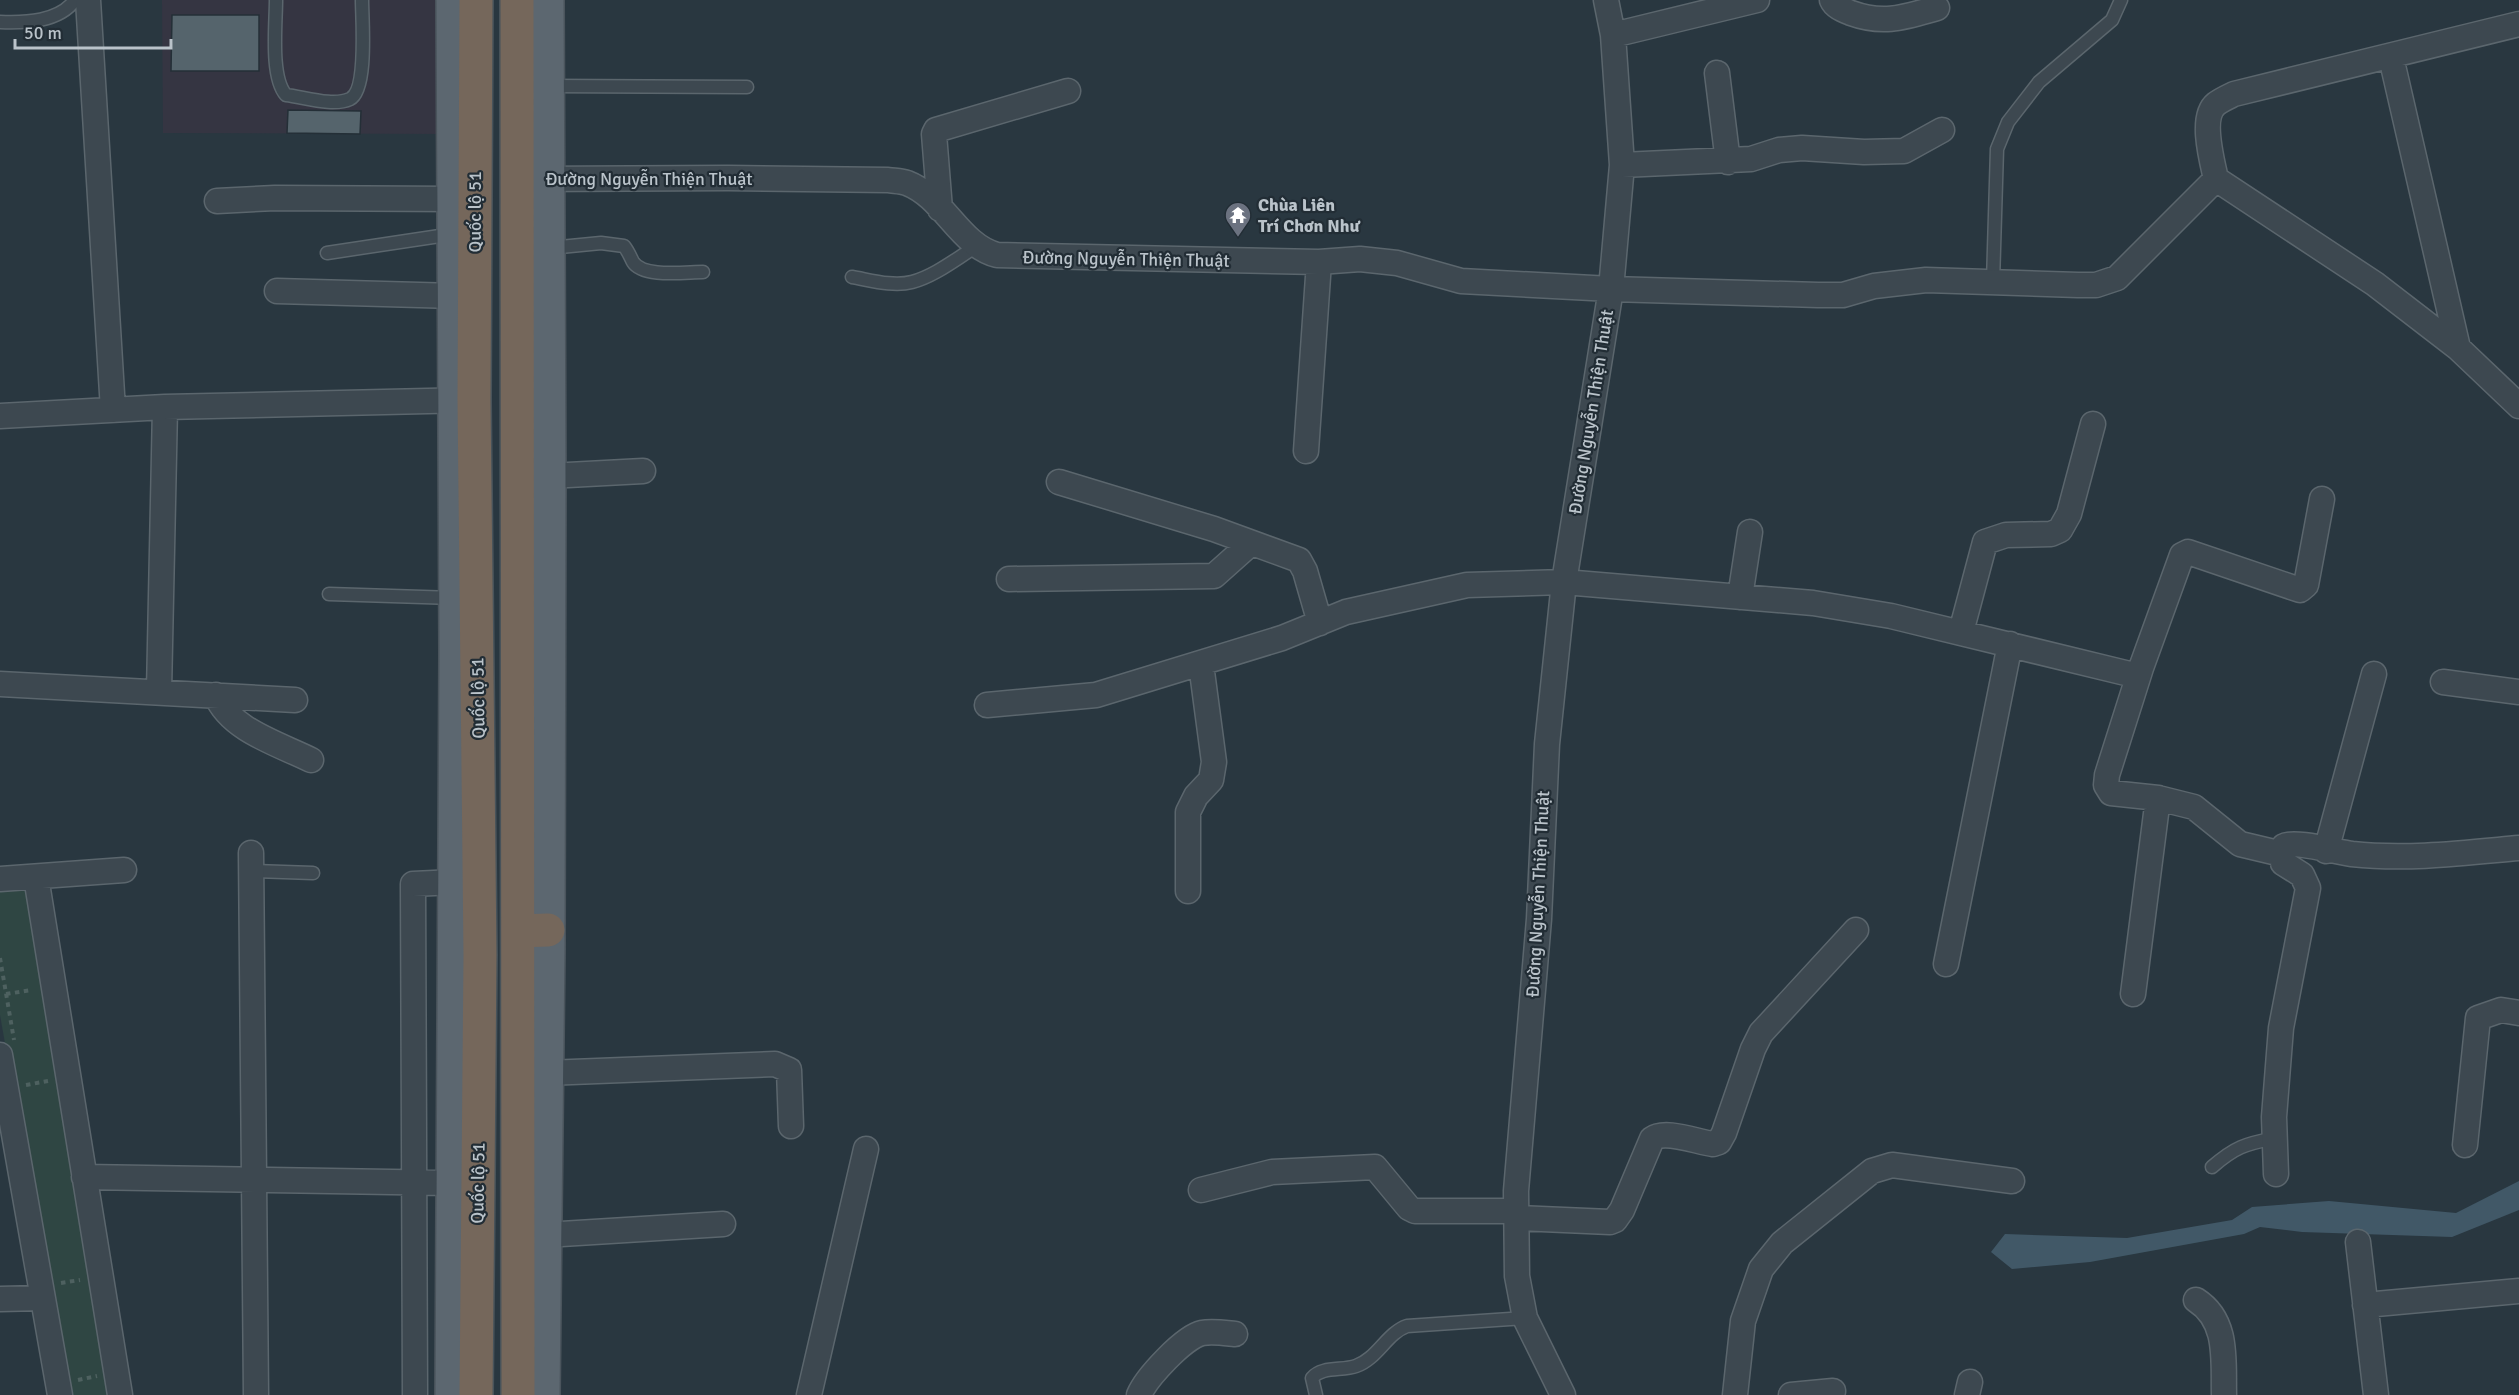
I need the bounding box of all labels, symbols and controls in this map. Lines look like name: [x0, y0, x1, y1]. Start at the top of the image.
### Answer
scale bar: [15, 12, 171, 50]
text: 50 m: [24, 22, 62, 44]
street label: Đường Nguyễn Thiện Thuật: [545, 168, 753, 190]
street label: Quốc lộ 51: [464, 171, 486, 253]
place label: Chùa Liên Trí Chơn Như: [1258, 194, 1360, 237]
temple icon: Chùa Liên Trí Chơn Như: [1223, 200, 1253, 238]
street label: Đường Nguyễn Thiện Thuật: [1022, 246, 1230, 272]
street label: Đường Nguyễn Thiện Thuật: [1564, 308, 1618, 516]
street label: Quốc lộ 51: [466, 657, 490, 739]
street label: Đường Nguyễn Thiện Thuật: [1522, 790, 1554, 998]
street label: Quốc lộ 51: [466, 1142, 490, 1224]

